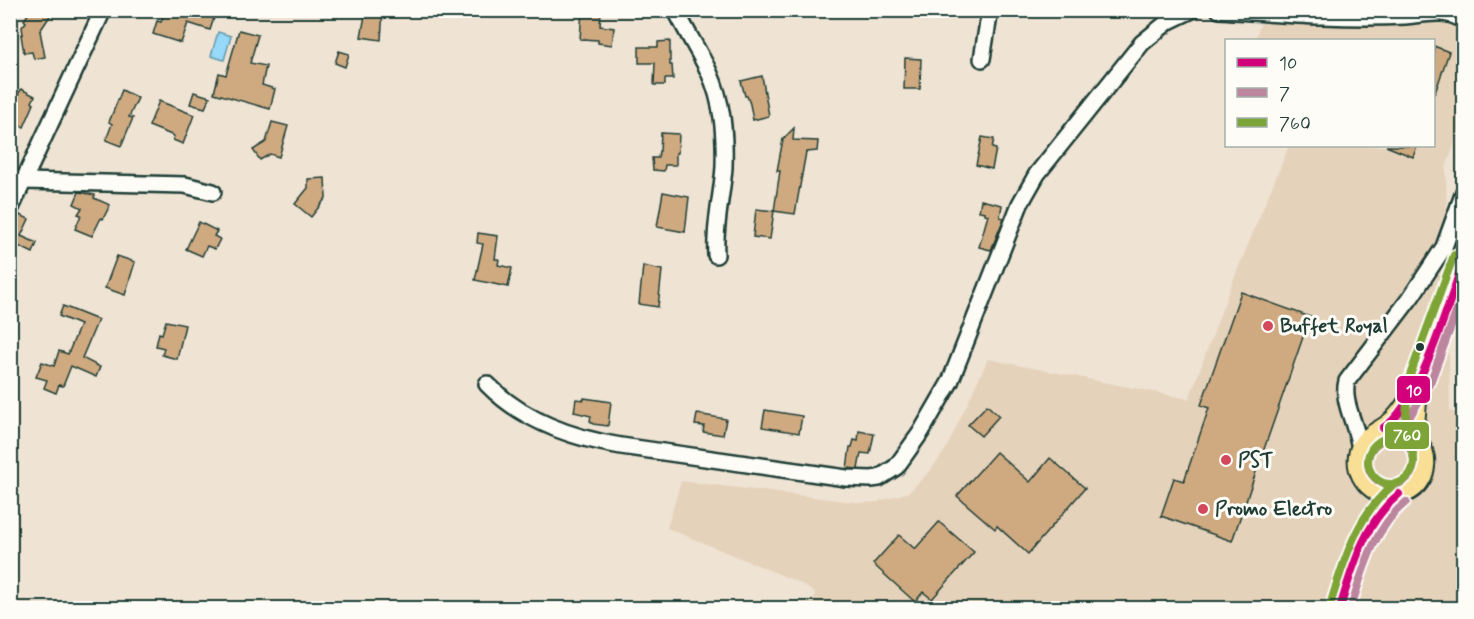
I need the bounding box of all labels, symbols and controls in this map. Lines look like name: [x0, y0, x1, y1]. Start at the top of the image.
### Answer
legend: [1225, 39, 1435, 147]
text: 10: [1279, 52, 1297, 76]
text: 7: [1279, 82, 1290, 106]
text: 760: [1279, 112, 1311, 136]
place label: Buffet Royal: [1280, 313, 1388, 340]
marker: Buffet Royal: [1261, 319, 1275, 333]
unlabelled marker: [1414, 341, 1426, 353]
line badge: 10: [1396, 375, 1431, 404]
text: 10: [1406, 381, 1422, 402]
line badge: 760: [1384, 421, 1430, 450]
text: 760: [1393, 426, 1421, 447]
place label: PST: [1238, 447, 1273, 474]
marker: PST: [1219, 453, 1233, 467]
place label: Promo Electro: [1215, 496, 1332, 523]
marker: Promo Electro: [1196, 502, 1210, 516]

